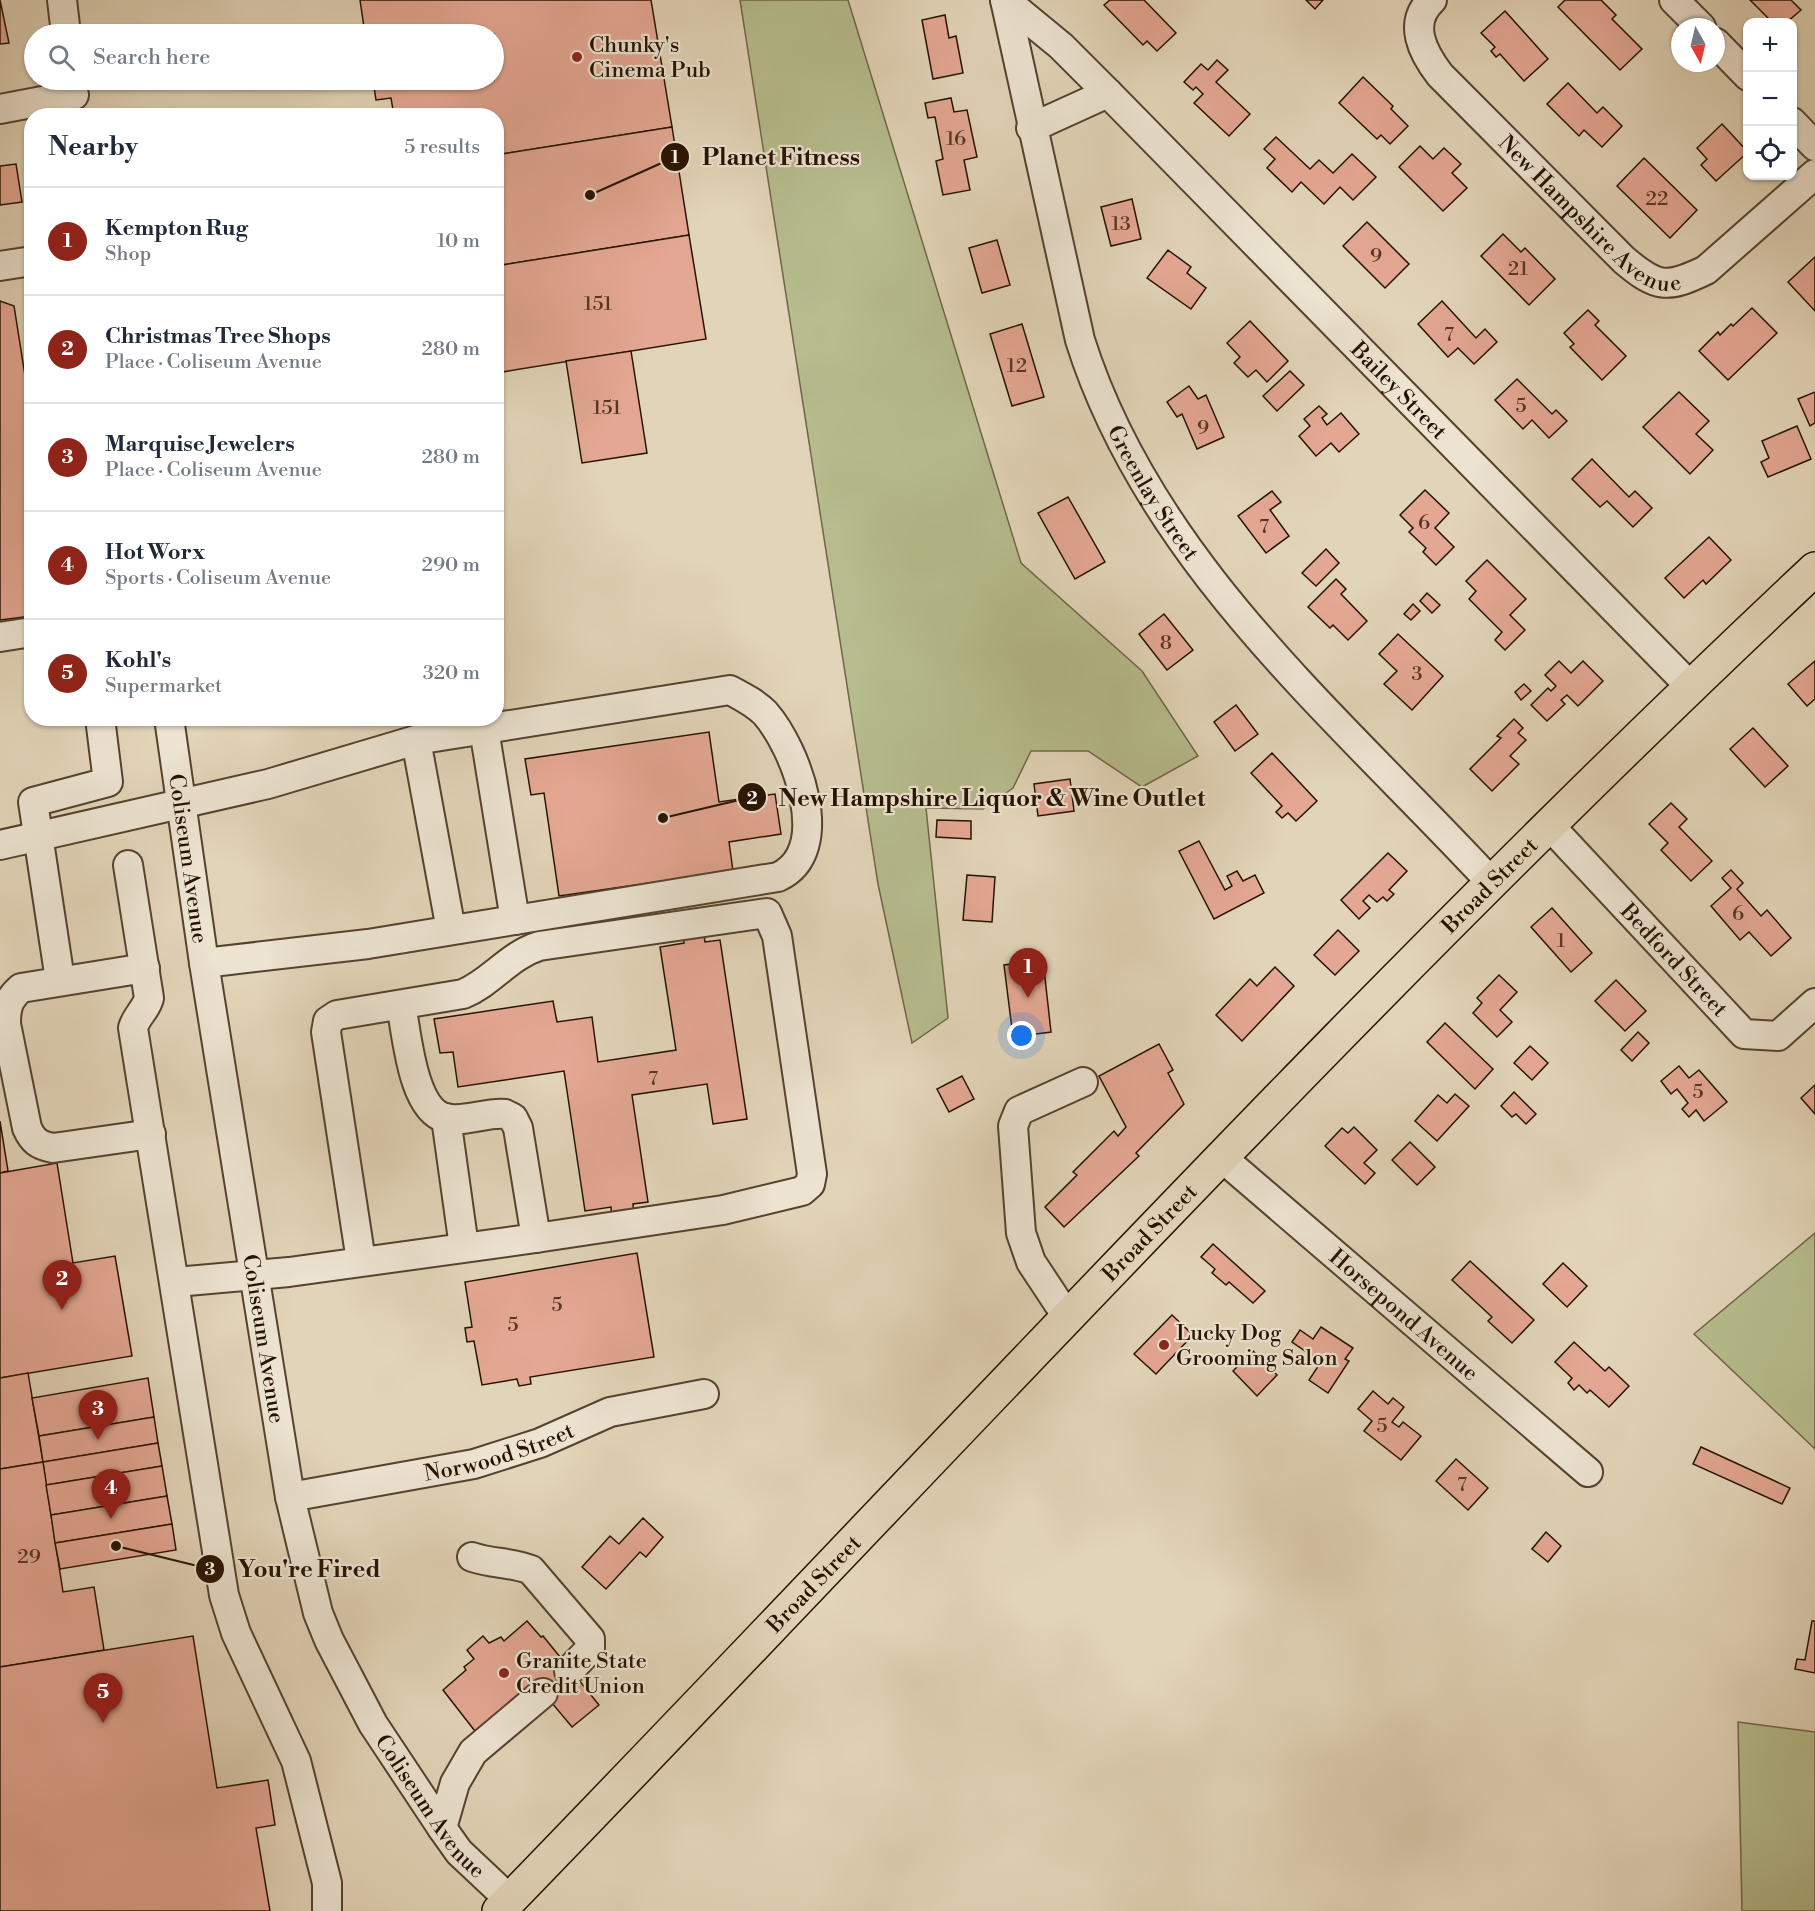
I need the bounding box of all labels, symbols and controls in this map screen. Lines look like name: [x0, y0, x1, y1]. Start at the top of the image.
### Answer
north arrow: [1671, 18, 1725, 72]
map controls: [1743, 18, 1797, 180]
button: +: [1743, 18, 1797, 72]
search box: [24, 24, 504, 90]
place label: Chunky's Cinema Pub: [589, 32, 711, 84]
icon: search: [45, 41, 78, 74]
text: Search here: [93, 44, 210, 71]
marker: Chunky's Cinema Pub: [570, 50, 584, 64]
button: −: [1743, 72, 1797, 126]
button: locate: [1743, 126, 1797, 180]
house number: 16: [946, 127, 966, 152]
street label: New Hampshire Avenue: [1492, 130, 1684, 298]
text: Nearby: [48, 131, 138, 163]
text: 5 results: [404, 135, 480, 160]
callout: Planet Fitness: [660, 136, 872, 178]
text: Planet Fitness: [702, 143, 860, 173]
text: 1: [671, 146, 680, 169]
house number: 22: [1646, 187, 1668, 212]
house number: 13: [1111, 212, 1131, 237]
text: Kempton Rug: [105, 215, 248, 242]
text: 1: [63, 229, 72, 254]
text: 10 m: [437, 229, 480, 254]
text: Shop: [105, 242, 151, 267]
house number: 9: [1370, 244, 1382, 269]
house number: 21: [1508, 257, 1529, 282]
house number: 151: [584, 292, 613, 317]
text: Christmas Tree Shops: [105, 323, 331, 350]
house number: 7: [1444, 323, 1454, 348]
street label: Bailey Street: [1344, 336, 1452, 446]
text: 2: [61, 337, 74, 362]
text: 280 m: [421, 337, 480, 362]
text: Place · Coliseum Avenue: [105, 350, 322, 375]
house number: 12: [1007, 354, 1027, 379]
house number: 5: [1515, 394, 1527, 419]
house number: 151: [593, 396, 622, 421]
house number: 9: [1197, 416, 1209, 441]
street label: Greenlay Street: [1101, 421, 1204, 566]
text: Marquise Jewelers: [105, 431, 295, 458]
text: 3: [61, 445, 74, 470]
text: 280 m: [421, 445, 480, 470]
text: Place · Coliseum Avenue: [105, 458, 322, 483]
house number: 6: [1418, 511, 1430, 536]
house number: 7: [1259, 515, 1269, 540]
text: Hot Worx: [105, 539, 205, 566]
text: 4: [61, 553, 74, 578]
text: 290 m: [422, 553, 480, 578]
text: Sports · Coliseum Avenue: [105, 566, 331, 591]
house number: 8: [1160, 631, 1172, 656]
text: Kohl's: [105, 647, 171, 674]
text: 5: [61, 661, 74, 686]
text: 320 m: [423, 661, 480, 686]
house number: 3: [1411, 662, 1423, 687]
text: Supermarket: [105, 674, 222, 699]
street label: Coliseum Avenue: [162, 772, 213, 945]
callout: New Hampshire Liquor & Wine Outlet: [737, 776, 1218, 818]
text: New Hampshire Liquor & Wine Outlet: [779, 784, 1206, 814]
text: 2: [746, 787, 758, 810]
street label: Broad Street: [1436, 832, 1544, 940]
street label: Bedford Street: [1613, 898, 1733, 1023]
house number: 6: [1732, 902, 1744, 927]
house number: 1: [1557, 929, 1566, 954]
pin: 1: [1008, 948, 1048, 998]
your location: [1007, 1021, 1036, 1050]
house number: 7: [648, 1067, 658, 1092]
house number: 5: [1692, 1080, 1704, 1105]
street label: Broad Street: [1096, 1179, 1203, 1288]
street label: Horsepond Avenue: [1323, 1244, 1484, 1387]
street label: Coliseum Avenue: [236, 1252, 290, 1425]
pin: 2: [42, 1260, 82, 1310]
house number: 5: [551, 1293, 563, 1318]
house number: 5: [507, 1313, 519, 1338]
place label: Lucky Dog Grooming Salon: [1176, 1320, 1338, 1372]
marker: Lucky Dog Grooming Salon: [1157, 1338, 1171, 1352]
pin: 3: [78, 1390, 118, 1440]
house number: 5: [1376, 1414, 1388, 1439]
street label: Norwood Street: [422, 1418, 579, 1488]
pin: 4: [92, 1470, 130, 1519]
house number: 7: [1457, 1473, 1467, 1498]
street label: Broad Street: [761, 1530, 868, 1640]
house number: 29: [17, 1545, 41, 1570]
callout: You're Fired: [195, 1548, 392, 1590]
text: You're Fired: [237, 1555, 381, 1585]
text: 3: [205, 1558, 216, 1581]
place label: Granite State Credit Union: [516, 1648, 647, 1700]
marker: Granite State Credit Union: [497, 1666, 511, 1680]
pin: 5: [84, 1674, 122, 1723]
street label: Coliseum Avenue: [369, 1730, 490, 1885]

